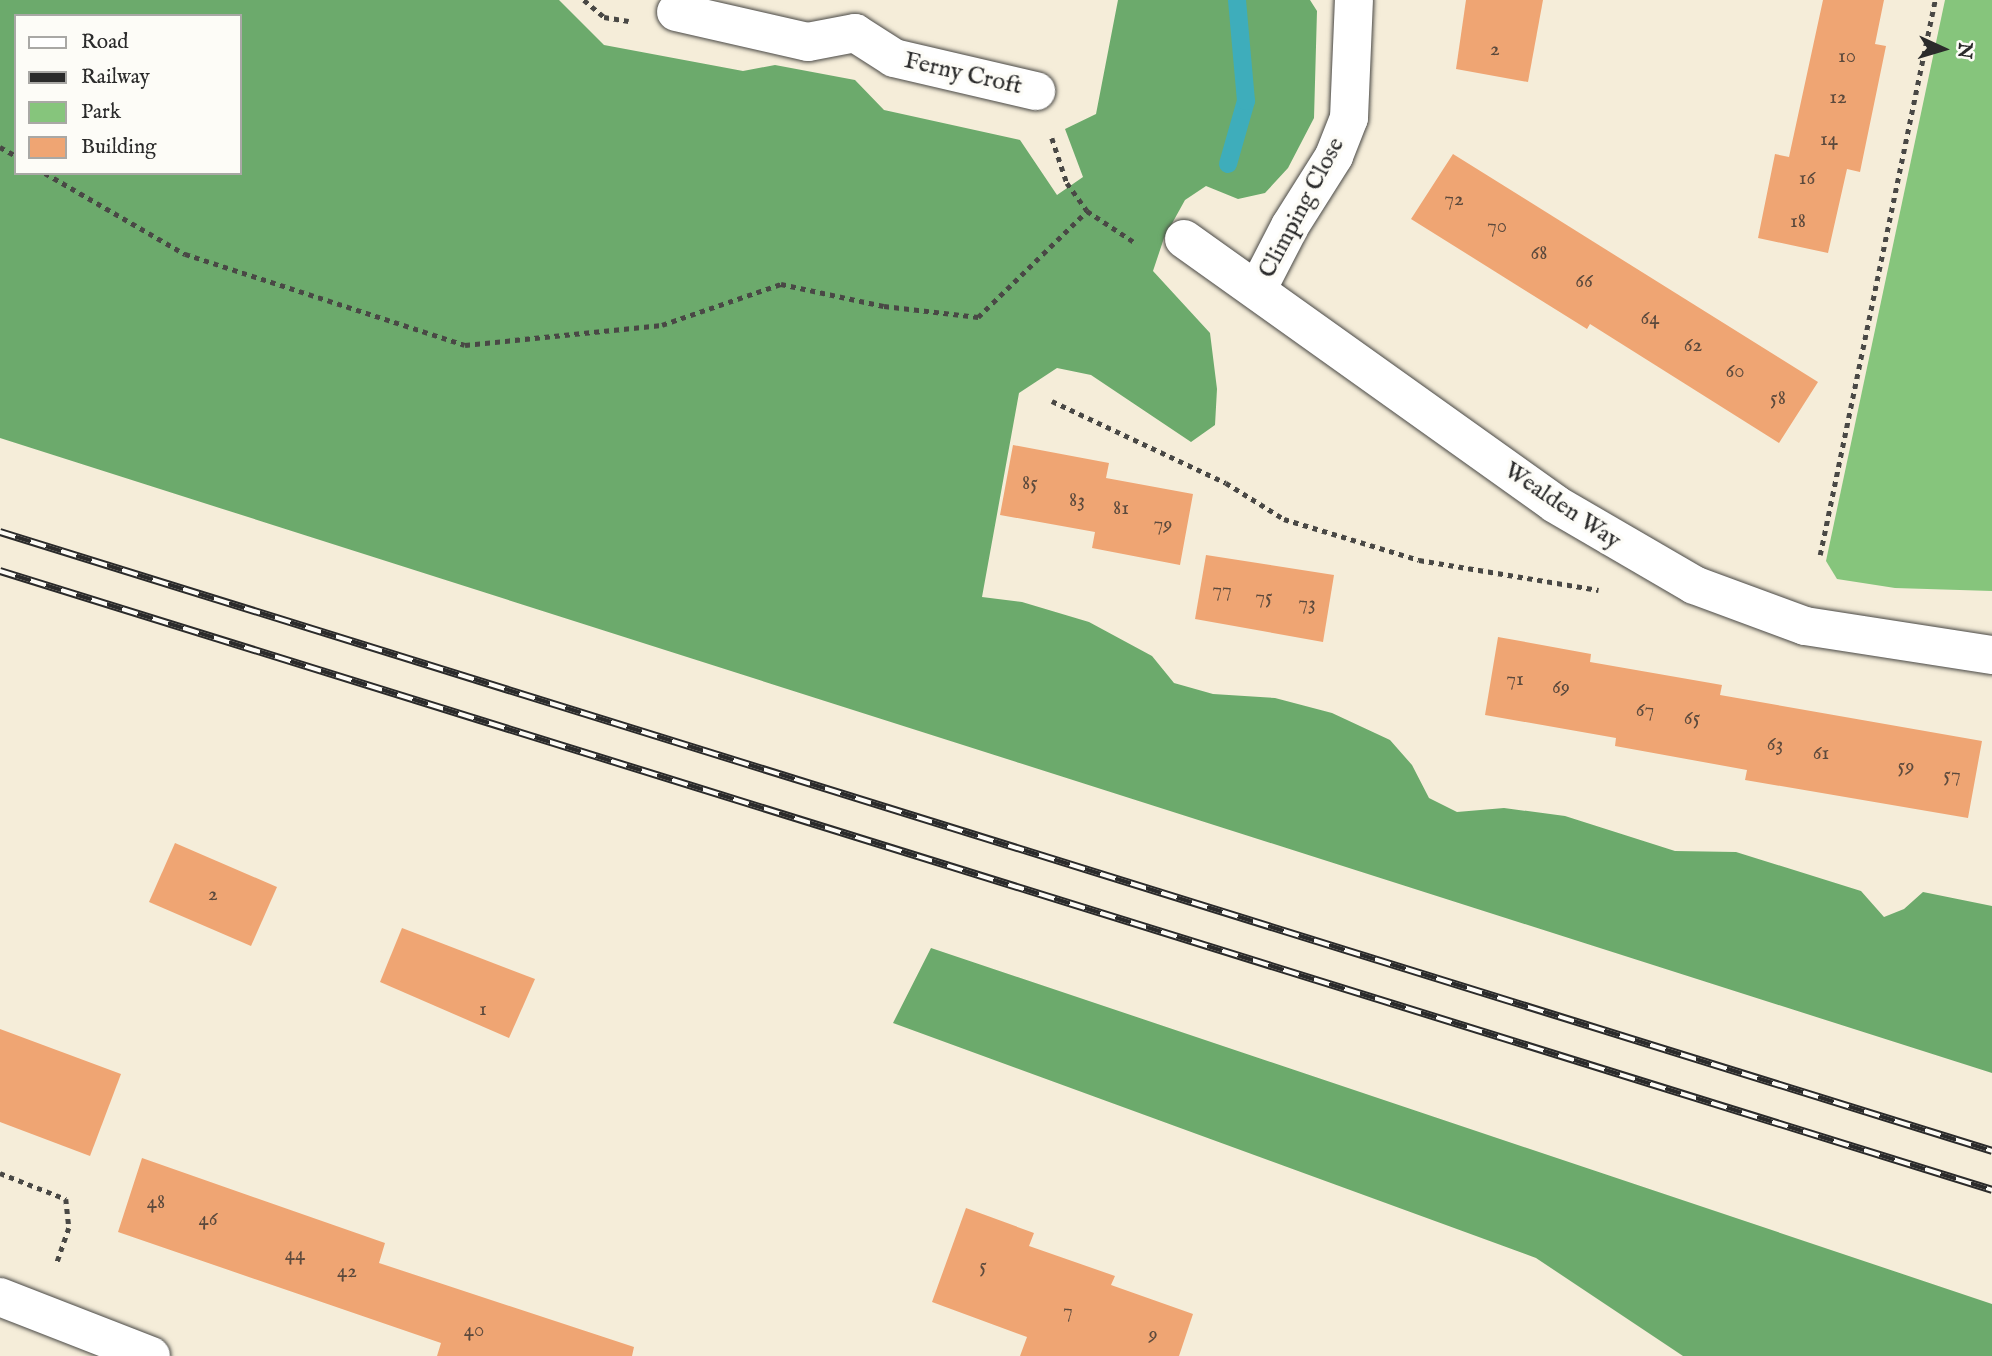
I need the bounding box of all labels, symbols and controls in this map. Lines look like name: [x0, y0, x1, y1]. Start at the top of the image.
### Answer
legend: [14, 14, 242, 175]
north arrow: [1908, 14, 1978, 84]
text: Road: [81, 29, 128, 56]
house number: 2: [1490, 37, 1500, 63]
text: N: [1951, 41, 1976, 60]
house number: 10: [1838, 44, 1856, 70]
street label: Ferny Croft: [901, 46, 1025, 102]
text: Railway: [81, 64, 150, 91]
house number: 12: [1829, 85, 1847, 111]
text: Park: [81, 99, 121, 126]
house number: 14: [1820, 127, 1838, 153]
street label: Climping Close: [1253, 133, 1351, 283]
text: Building: [81, 134, 156, 161]
house number: 16: [1799, 166, 1815, 192]
house number: 72: [1444, 187, 1464, 213]
house number: 18: [1790, 209, 1806, 235]
house number: 70: [1487, 214, 1507, 240]
house number: 68: [1530, 241, 1548, 267]
house number: 66: [1575, 269, 1593, 295]
house number: 64: [1640, 306, 1660, 332]
house number: 62: [1684, 333, 1702, 359]
house number: 60: [1725, 359, 1745, 385]
house number: 58: [1770, 386, 1786, 412]
street label: Wealden Way: [1498, 456, 1626, 556]
house number: 85: [1022, 471, 1038, 497]
house number: 83: [1069, 488, 1085, 514]
house number: 81: [1113, 496, 1129, 522]
house number: 79: [1154, 512, 1172, 538]
house number: 77: [1212, 578, 1232, 604]
house number: 75: [1255, 585, 1273, 611]
house number: 73: [1298, 591, 1316, 617]
house number: 71: [1506, 667, 1524, 693]
house number: 69: [1552, 675, 1570, 701]
house number: 67: [1636, 698, 1654, 724]
house number: 65: [1684, 706, 1700, 732]
house number: 63: [1767, 732, 1783, 758]
house number: 61: [1813, 741, 1829, 767]
house number: 59: [1898, 754, 1914, 780]
house number: 57: [1943, 763, 1961, 789]
house number: 2: [208, 882, 218, 908]
house number: 1: [479, 997, 487, 1023]
house number: 48: [147, 1190, 165, 1216]
house number: 46: [198, 1207, 218, 1233]
house number: 44: [285, 1242, 305, 1268]
house number: 5: [979, 1254, 987, 1280]
house number: 42: [337, 1259, 357, 1285]
house number: 7: [1063, 1299, 1073, 1325]
house number: 40: [464, 1318, 484, 1344]
house number: 9: [1148, 1322, 1158, 1348]

